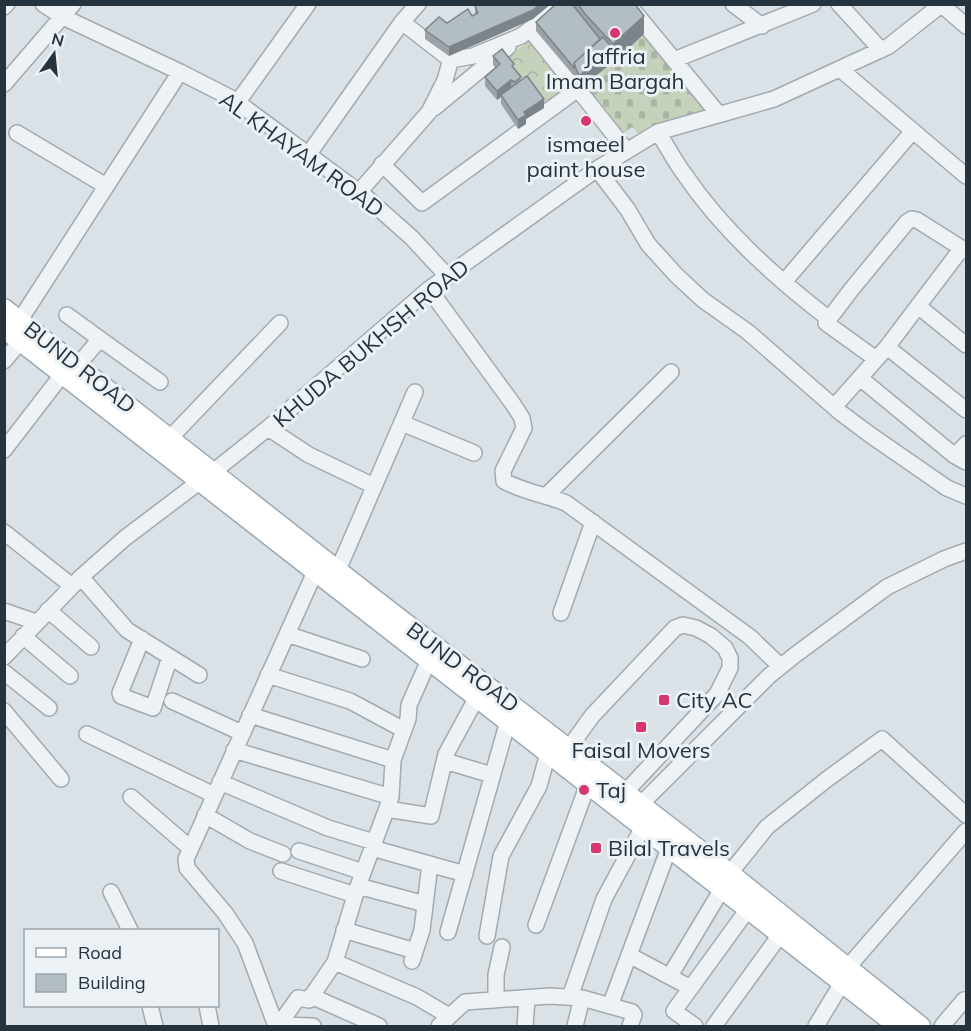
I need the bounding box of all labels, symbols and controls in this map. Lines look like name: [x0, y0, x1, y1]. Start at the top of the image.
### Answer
north arrow: [24, 24, 84, 84]
marker: Jaffria Imam Bargah: [608, 26, 622, 40]
text: N: [49, 28, 66, 51]
place label: Jaffria Imam Bargah: [546, 42, 684, 95]
street label: AL KHAYAM ROAD: [214, 85, 390, 223]
marker: ismaeel paint house: [579, 114, 593, 128]
place label: ismaeel paint house: [527, 130, 646, 183]
street label: KHUDA BUKHSH ROAD: [267, 253, 475, 433]
street label: BUND ROAD: [19, 315, 141, 419]
street label: BUND ROAD: [401, 615, 525, 719]
place label: City AC: [676, 686, 753, 714]
marker: City AC: [657, 693, 671, 707]
marker: Faisal Movers: [634, 720, 648, 734]
place label: Faisal Movers: [571, 736, 711, 764]
place label: Taj: [596, 776, 626, 804]
marker: Taj: [577, 783, 591, 797]
place label: Bilal Travels: [608, 834, 730, 862]
marker: Bilal Travels: [589, 841, 603, 855]
legend: [24, 929, 219, 1007]
text: Road: [78, 941, 122, 964]
text: Building: [78, 971, 146, 994]

